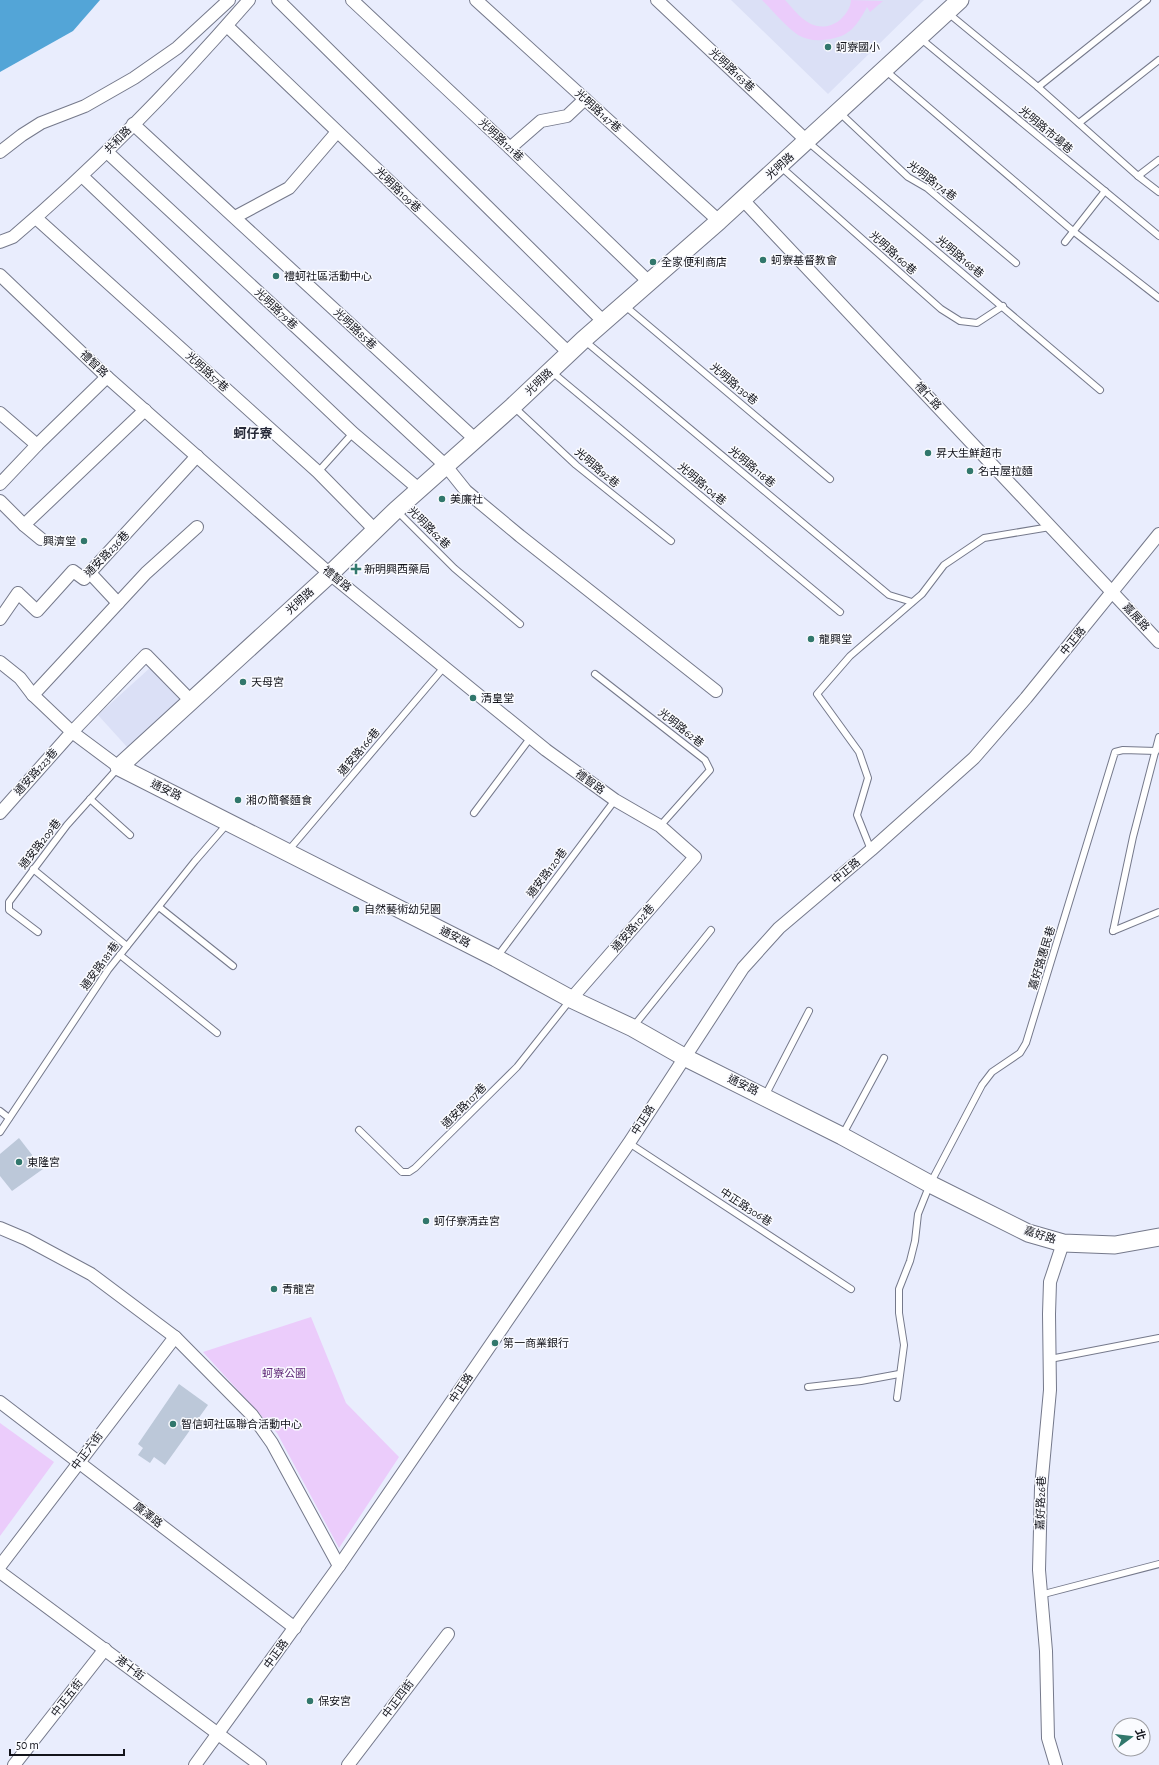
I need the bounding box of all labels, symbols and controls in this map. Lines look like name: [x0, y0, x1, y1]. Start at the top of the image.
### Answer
place label: 蚵寮國小: [836, 41, 880, 53]
marker: 蚵寮國小: [823, 42, 833, 52]
street label: 光明路163巷: [707, 46, 757, 94]
street label: 光明路147巷: [573, 87, 624, 134]
street label: 光明路市場巷: [1017, 104, 1075, 155]
street label: 光明路121巷: [477, 116, 526, 163]
street label: 共和路: [102, 124, 133, 156]
street label: 光明路: [763, 150, 796, 181]
street label: 光明路174巷: [906, 158, 959, 203]
street label: 光明路109巷: [373, 165, 424, 214]
street label: 光明路160巷: [867, 229, 919, 277]
street label: 光明路168巷: [934, 233, 986, 280]
place label: 蚵寮基督教會: [771, 254, 837, 266]
marker: 蚵寮基督教會: [758, 255, 768, 265]
place label: 全家便利商店: [661, 256, 727, 268]
marker: 全家便利商店: [648, 257, 658, 267]
place label: 禮蚵社區活動中心: [284, 270, 372, 282]
marker: 禮蚵社區活動中心: [271, 271, 281, 281]
street label: 光明路79巷: [253, 286, 300, 331]
street label: 光明路85巷: [332, 306, 379, 351]
street label: 禮智路: [78, 348, 111, 379]
street label: 光明路57巷: [184, 349, 231, 394]
street label: 光明路130巷: [708, 360, 760, 407]
street label: 光明路: [523, 366, 555, 397]
street label: 禮仁路: [913, 379, 944, 412]
district label: 蚵仔寮: [233, 426, 273, 441]
street label: 光明路118巷: [727, 444, 778, 489]
street label: 光明路92巷: [573, 446, 622, 490]
place label: 昇大生鮮超市: [936, 447, 1002, 459]
marker: 昇大生鮮超市: [923, 448, 933, 458]
street label: 光明路104巷: [676, 460, 729, 507]
place label: 名古屋拉麵: [978, 465, 1033, 477]
marker: 名古屋拉麵: [965, 466, 975, 476]
place label: 美廉社: [450, 493, 483, 505]
marker: 美廉社: [437, 494, 447, 504]
street label: 光明路62巷: [406, 504, 453, 551]
street label: 通安路236巷: [82, 528, 131, 579]
place label: 興濟堂: [43, 535, 76, 547]
marker: 興濟堂: [79, 536, 89, 546]
place label: 新明興西藥局: [364, 563, 430, 575]
street label: 禮智路: [321, 564, 354, 594]
marker: 新明興西藥局: [351, 564, 361, 574]
street label: 光明路: [283, 585, 316, 616]
street label: 嘉展路: [1121, 600, 1152, 633]
street label: 中正路: [1058, 624, 1088, 657]
place label: 龍興堂: [819, 633, 852, 645]
marker: 龍興堂: [806, 634, 816, 644]
place label: 天母宮: [251, 676, 284, 688]
marker: 天母宮: [238, 677, 248, 687]
place label: 清皇堂: [481, 692, 514, 704]
marker: 清皇堂: [468, 693, 478, 703]
street label: 光明路62巷: [656, 706, 706, 749]
street label: 通安路166巷: [335, 726, 382, 778]
street label: 通安路223巷: [12, 746, 60, 797]
street label: 禮智路: [573, 767, 607, 796]
street label: 通安路: [149, 777, 184, 802]
place label: 湘の簡餐麵食: [246, 794, 312, 806]
marker: 湘の簡餐麵食: [233, 795, 243, 805]
street label: 通安路209巷: [16, 816, 63, 871]
street label: 通安路120巷: [524, 846, 569, 900]
street label: 中正路: [829, 855, 862, 886]
street label: 通安路102巷: [609, 902, 656, 954]
place label: 自然藝術幼兒園: [364, 903, 441, 915]
marker: 自然藝術幼兒園: [351, 904, 361, 914]
street label: 通安路: [438, 924, 473, 949]
street label: 嘉好路惠民巷: [1026, 925, 1057, 991]
street label: 通安路181巷: [78, 939, 121, 992]
street label: 通安路: [726, 1072, 761, 1097]
street label: 通安路107巷: [439, 1081, 488, 1130]
street label: 中正路: [629, 1103, 657, 1137]
place label: 東隆宮: [27, 1156, 60, 1168]
marker: 東隆宮: [14, 1157, 24, 1167]
street label: 中正路306巷: [718, 1185, 774, 1228]
place label: 蚵仔寮清垚宮: [434, 1215, 500, 1227]
marker: 蚵仔寮清垚宮: [421, 1216, 431, 1226]
street label: 嘉好路: [1023, 1224, 1058, 1245]
place label: 青龍宮: [282, 1283, 315, 1295]
marker: 青龍宮: [269, 1284, 279, 1294]
place label: 第一商業銀行: [503, 1337, 569, 1349]
marker: 第一商業銀行: [490, 1338, 500, 1348]
park label: 蚵寮公園: [262, 1367, 306, 1379]
street label: 中正路: [446, 1371, 475, 1405]
place label: 智信蚵社區聯合活動中心: [181, 1418, 302, 1430]
marker: 智信蚵社區聯合活動中心: [168, 1419, 178, 1429]
street label: 中正六街: [69, 1430, 105, 1472]
street label: 嘉好路26巷: [1034, 1476, 1047, 1530]
street label: 廣澤路: [132, 1500, 165, 1529]
street label: 中正路: [261, 1637, 290, 1671]
street label: 港十街: [114, 1653, 147, 1682]
street label: 中正五街: [48, 1677, 85, 1719]
street label: 中正四街: [380, 1678, 416, 1720]
place label: 保安宮: [318, 1695, 351, 1707]
marker: 保安宮: [305, 1696, 315, 1706]
north arrow: [1111, 1717, 1151, 1757]
text: 北: [1133, 1728, 1147, 1741]
scale bar: [10, 1731, 124, 1757]
text: 50 m: [16, 1739, 39, 1751]

